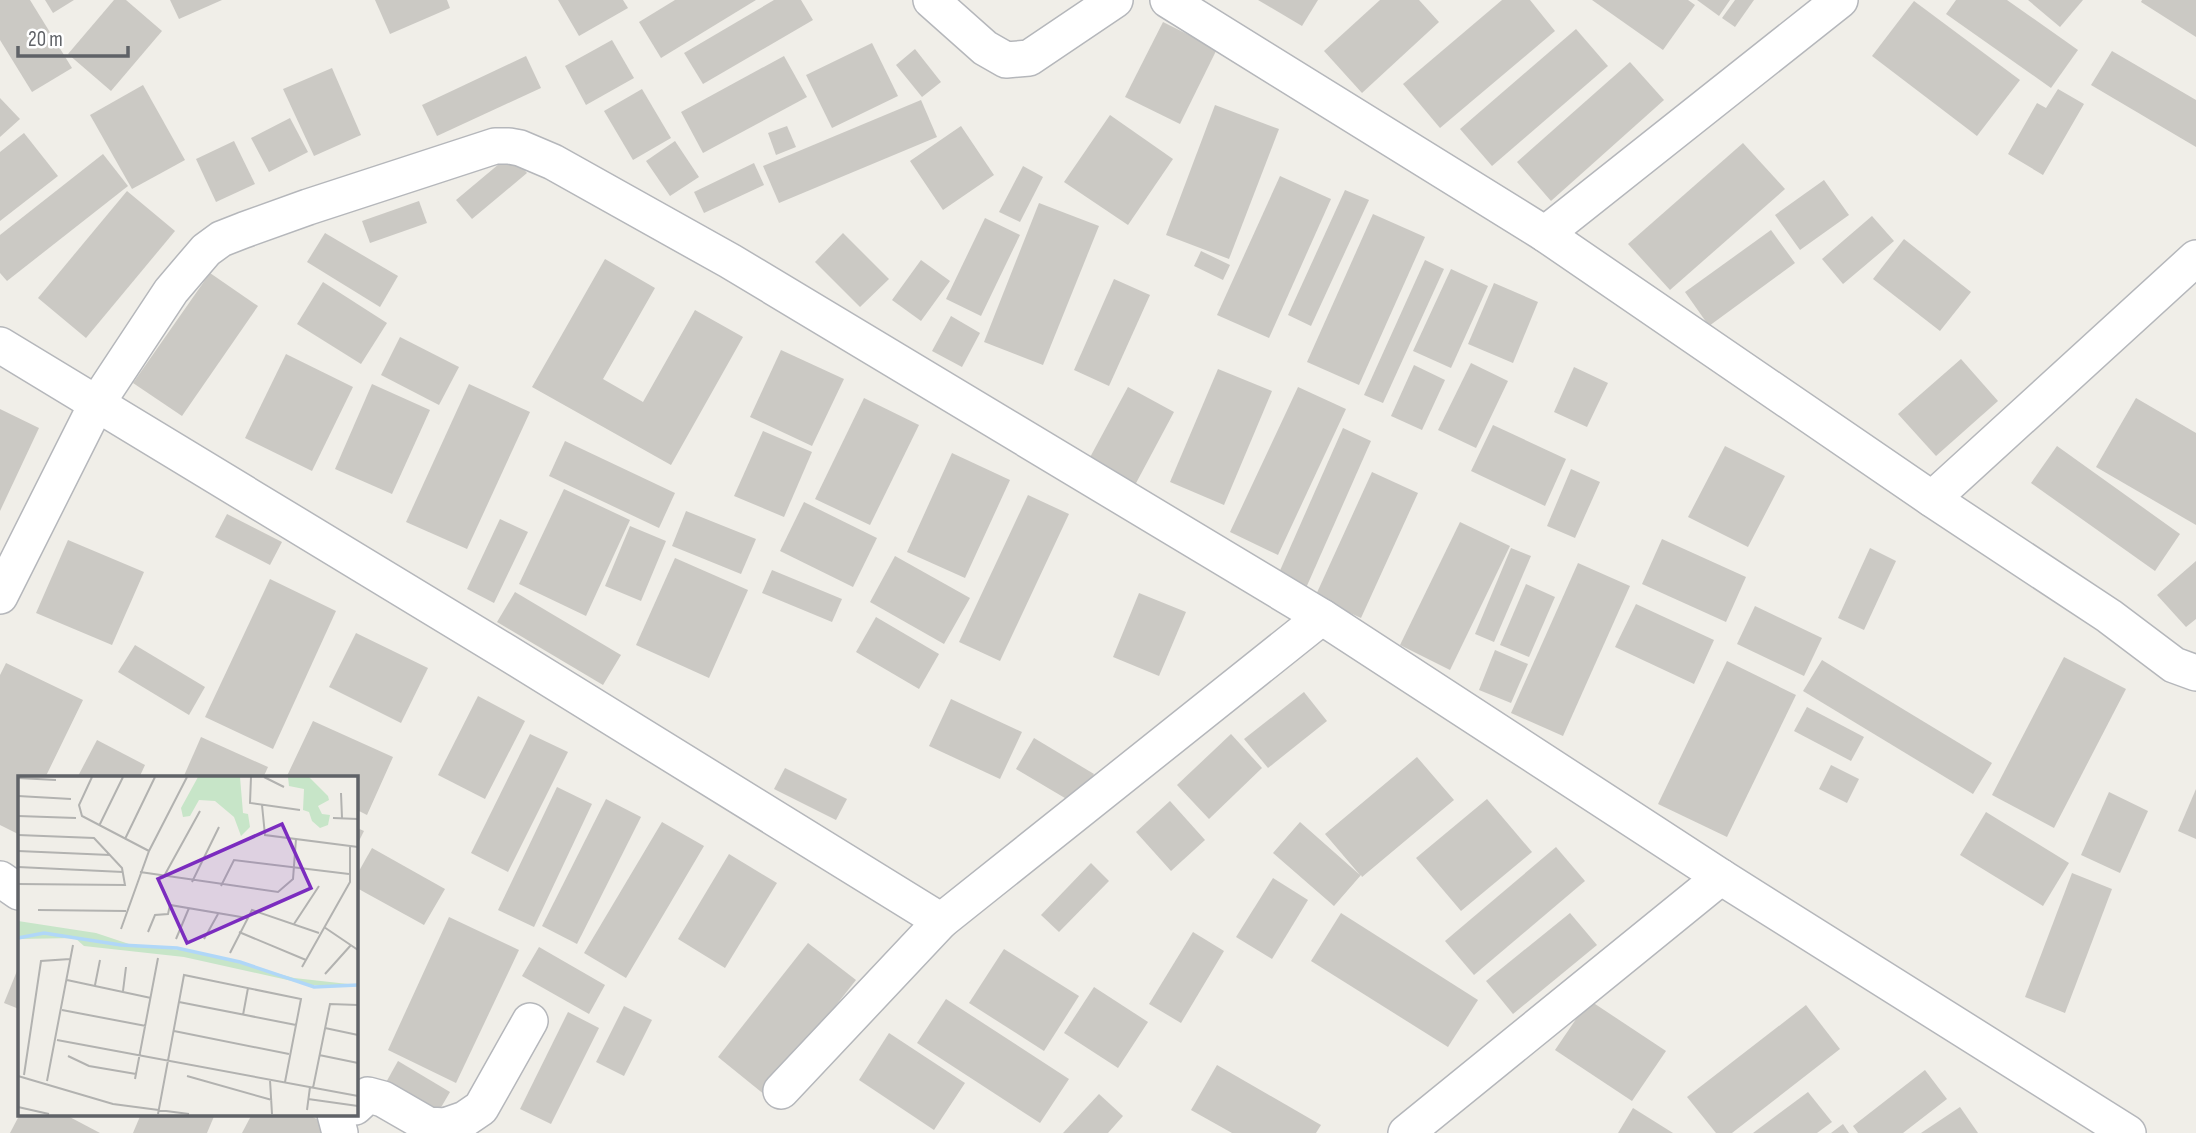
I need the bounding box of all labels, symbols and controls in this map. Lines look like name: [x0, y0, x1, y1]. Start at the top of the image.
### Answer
scale bar: [18, 14, 128, 58]
text: 20 m: [28, 27, 63, 52]
inset map: [18, 776, 357, 1116]

